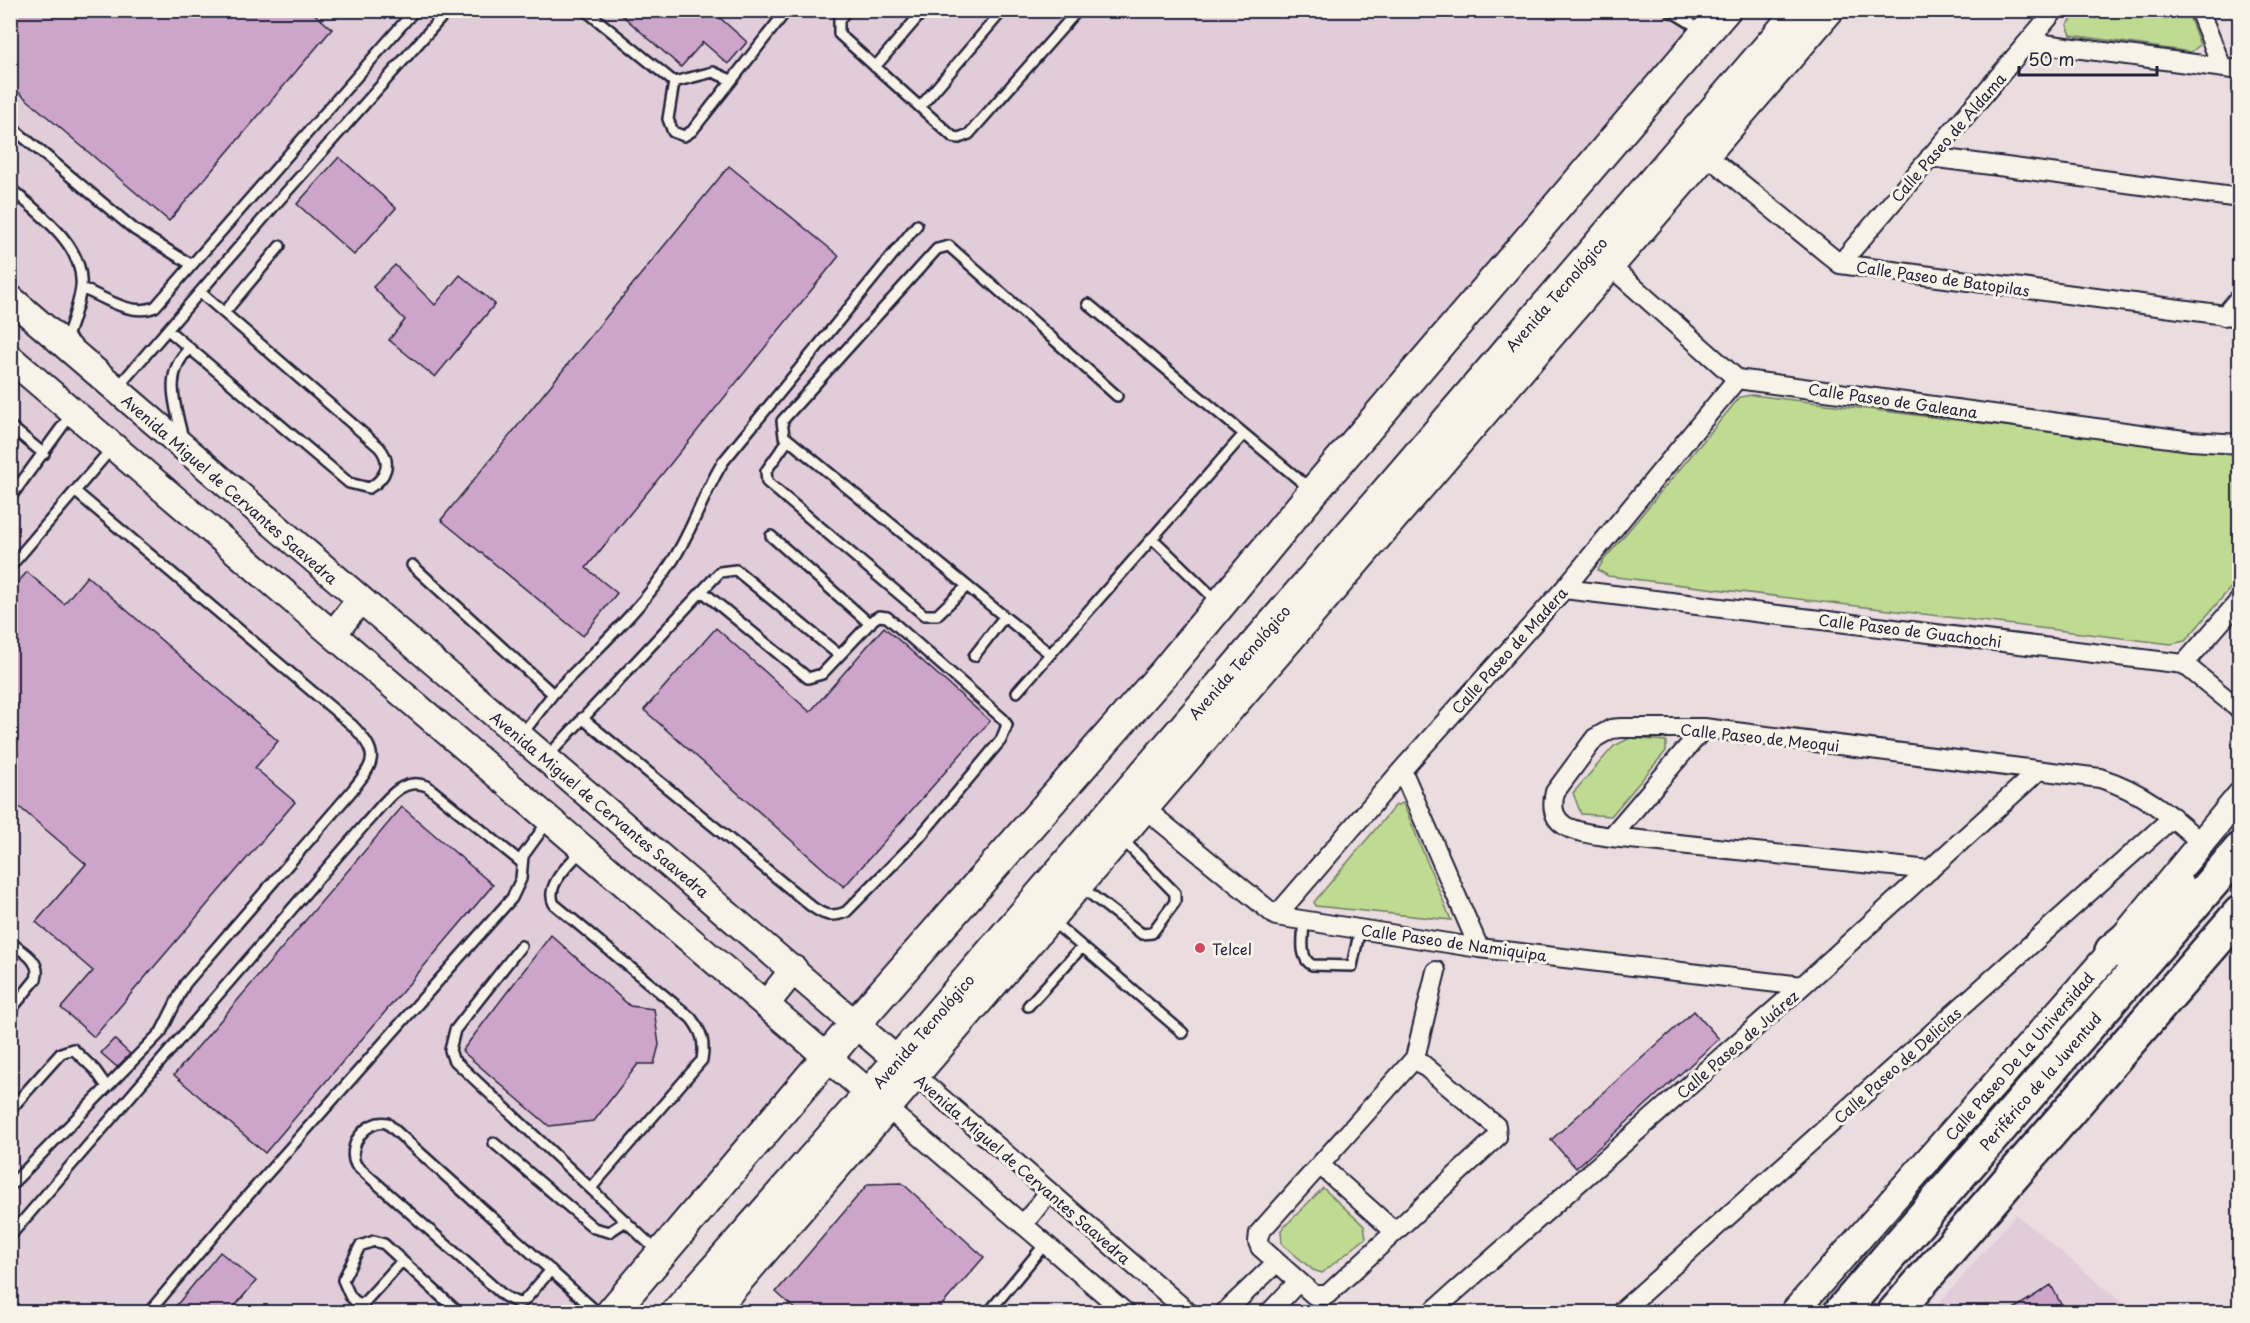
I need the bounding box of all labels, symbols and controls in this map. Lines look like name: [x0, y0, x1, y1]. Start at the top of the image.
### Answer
scale bar: [2019, 39, 2157, 77]
text: 50 m: [2028, 45, 2075, 72]
street label: Calle Paseo de Aldama: [1885, 67, 2011, 207]
street label: Avenida Tecnológico: [1500, 232, 1612, 356]
street label: Calle Paseo de Batopilas: [1855, 254, 2031, 302]
street label: Calle Paseo de Galeana: [1807, 377, 1980, 423]
street label: Avenida Miguel de Cervantes Saavedra: [117, 389, 343, 590]
street label: Calle Paseo de Madera: [1446, 581, 1573, 719]
street label: Avenida Tecnológico: [1183, 600, 1295, 724]
street label: Calle Paseo de Guachochi: [1817, 607, 2003, 653]
street label: Avenida Miguel de Cervantes Saavedra: [486, 705, 715, 903]
street label: Calle Paseo de Meoqui: [1679, 717, 1841, 757]
street label: Calle Paseo de Namiquipa: [1360, 918, 1549, 967]
place label: Telcel: [1212, 937, 1252, 960]
marker: Telcel: [1193, 941, 1207, 955]
street label: Calle Paseo De La Universidad: [1939, 967, 2099, 1145]
street label: Avenida Tecnológico: [867, 969, 979, 1093]
street label: Calle Paseo de Juárez: [1671, 984, 1803, 1104]
street label: Calle Paseo de Delicias: [1828, 1001, 1966, 1129]
street label: Periférico de la Juventud: [1974, 1007, 2106, 1155]
street label: Avenida Miguel de Cervantes Saavedra: [910, 1069, 1136, 1270]

